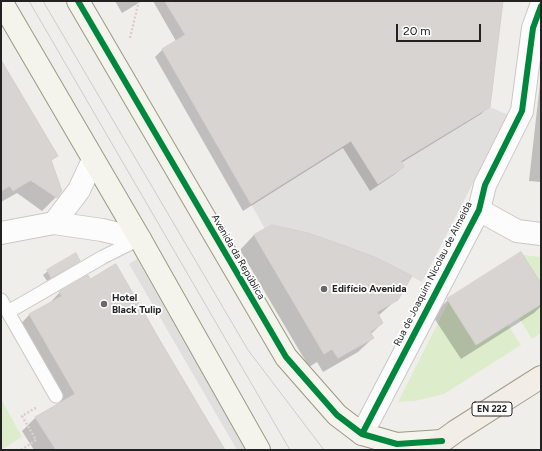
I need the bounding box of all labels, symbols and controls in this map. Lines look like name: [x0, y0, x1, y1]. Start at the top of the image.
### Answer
scale bar: [398, 16, 483, 42]
text: 20 m: [403, 24, 431, 38]
street label: Rua de Joaquim Nicolau de Almeida: [391, 200, 475, 348]
street label: Avenida da República: [209, 212, 267, 302]
place label: Edifício Avenida: [332, 283, 407, 295]
marker: Edifício Avenida: [319, 284, 329, 294]
place label: Hotel Black Tulip: [112, 292, 161, 316]
marker: Hotel Black Tulip: [99, 299, 109, 309]
road number: EN 222: [472, 402, 512, 416]

